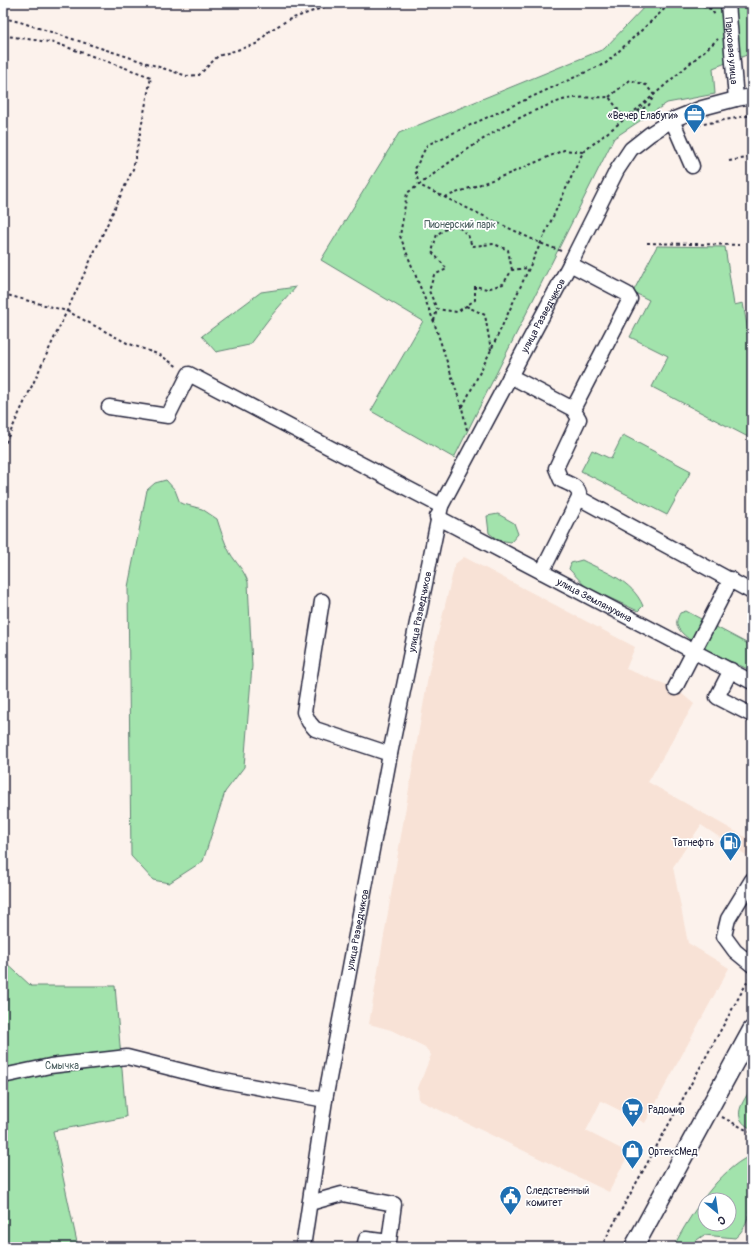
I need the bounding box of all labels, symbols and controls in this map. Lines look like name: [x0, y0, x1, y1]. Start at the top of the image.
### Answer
street label: Парковая улица: [722, 17, 740, 85]
office icon: «Вечер Елабуги»: [681, 102, 707, 135]
place label: «Вечер Елабуги»: [608, 110, 678, 122]
park label: Пионерский парк: [424, 219, 496, 231]
street label: улица Разведчиков: [518, 276, 568, 356]
street label: улица Разведчиков: [406, 570, 434, 654]
street label: улица Землянухина: [554, 575, 634, 625]
fuel station icon: Татнефть: [717, 829, 743, 862]
place label: Татнефть: [672, 837, 714, 849]
street label: улица Разведчиков: [344, 888, 372, 972]
park label: Смычка: [45, 1060, 79, 1072]
supermarket icon: Радомир: [620, 1096, 646, 1129]
place label: Радомир: [648, 1104, 685, 1116]
shop icon: ОртексМед: [619, 1138, 645, 1171]
place label: ОртексМед: [648, 1146, 697, 1158]
public building icon: Следственный комитет: [498, 1183, 524, 1216]
place label: Следственный комитет: [526, 1185, 590, 1209]
north arrow: [697, 1192, 737, 1232]
text: С: [715, 1213, 728, 1228]

